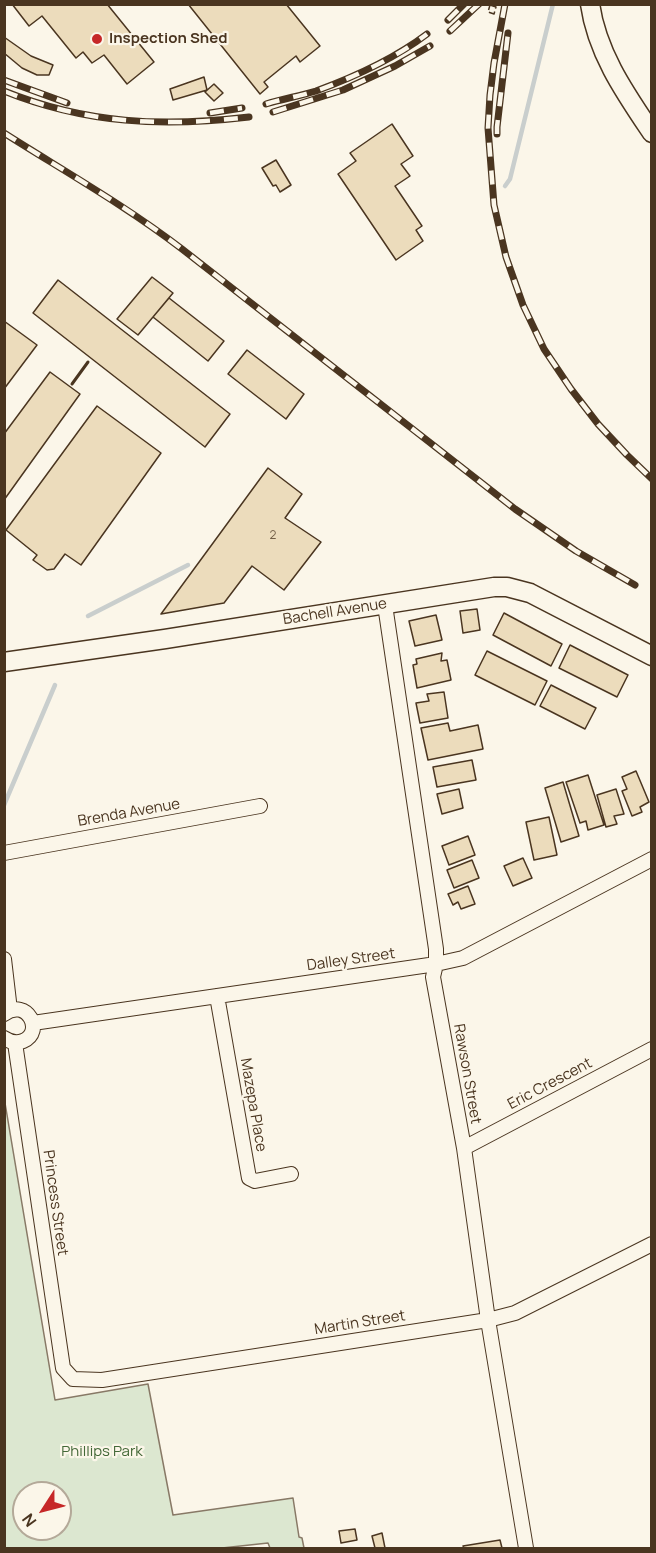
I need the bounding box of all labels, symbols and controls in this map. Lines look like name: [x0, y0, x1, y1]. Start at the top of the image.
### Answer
place label: Inspection Shed: [109, 30, 227, 48]
marker: Inspection Shed: [90, 32, 104, 46]
house number: 2: [270, 529, 276, 543]
street label: Bachell Avenue: [282, 595, 388, 629]
street label: Brenda Avenue: [77, 795, 181, 831]
street label: Dalley Street: [306, 945, 396, 975]
street label: Rawson Street: [449, 1023, 485, 1125]
street label: Eric Crescent: [505, 1054, 595, 1114]
street label: Mazepa Place: [236, 1057, 270, 1153]
street label: Princess Street: [39, 1149, 71, 1257]
street label: Martin Street: [313, 1307, 407, 1339]
park label: Phillips Park: [61, 1443, 143, 1461]
north arrow: [12, 1481, 72, 1541]
text: N: [17, 1509, 41, 1532]

